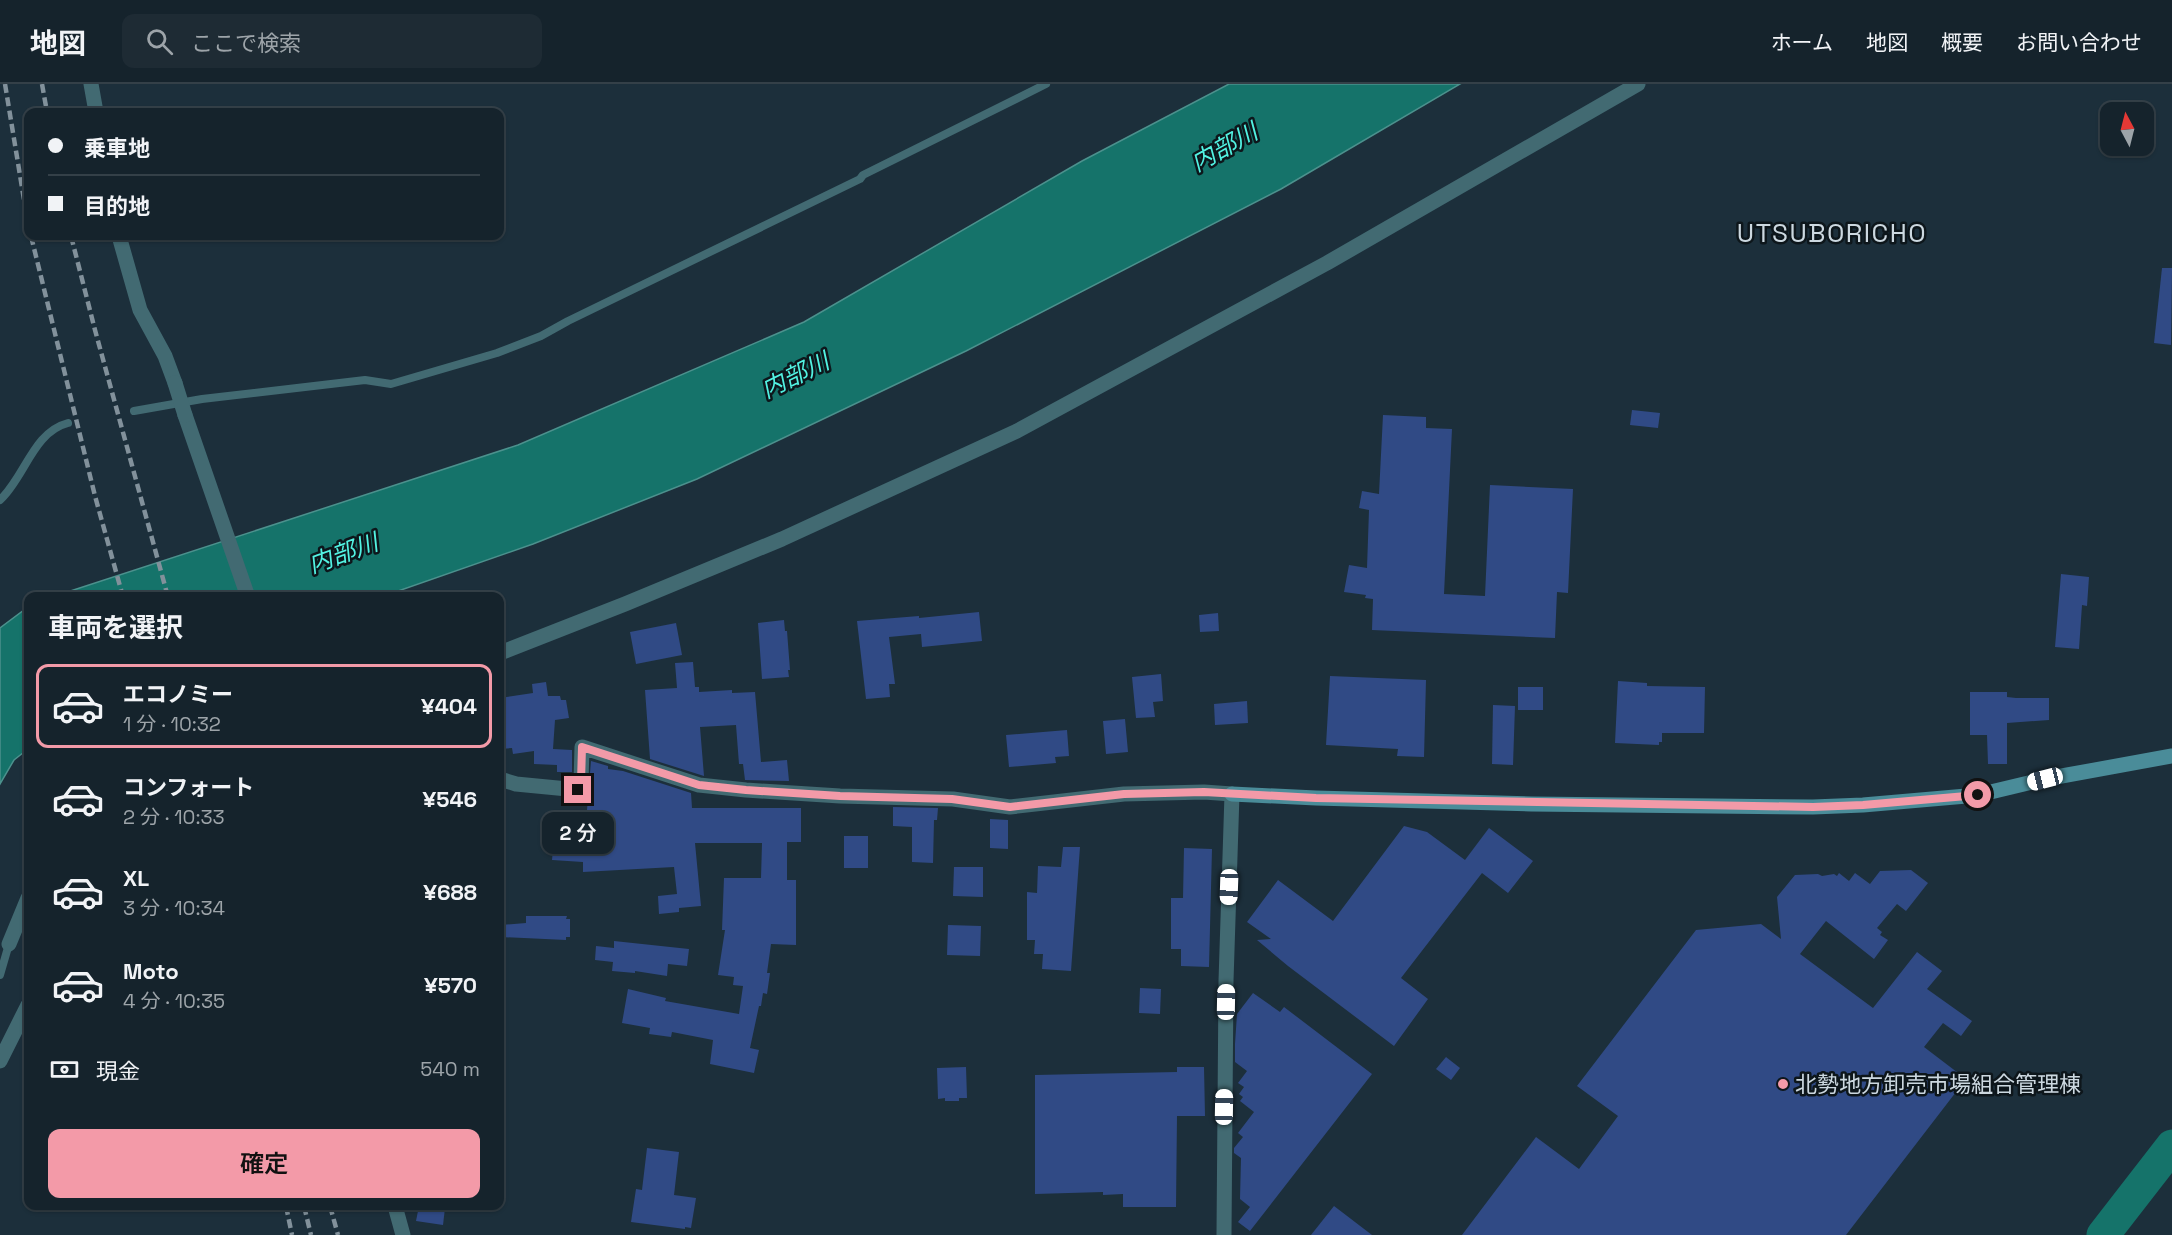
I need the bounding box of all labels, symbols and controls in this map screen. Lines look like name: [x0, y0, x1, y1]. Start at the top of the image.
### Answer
search box: [122, 14, 542, 68]
text: 地図: [30, 25, 86, 61]
icon: search: [143, 25, 176, 58]
text: ここで検索: [191, 29, 301, 57]
text: ホーム: [1771, 29, 1833, 56]
text: 地図: [1866, 29, 1908, 56]
text: 概要: [1941, 29, 1983, 56]
text: お問い合わせ: [2016, 29, 2142, 56]
north arrow: [2100, 102, 2154, 156]
map controls: [2100, 102, 2154, 156]
water label: 内部川: [1185, 115, 1266, 178]
text: 乗車地: [84, 134, 150, 162]
text: 目的地: [84, 192, 150, 220]
district label: UTSUBORICHO: [1737, 216, 1927, 250]
water label: 内部川: [756, 344, 837, 405]
water label: 内部川: [304, 525, 385, 580]
text: 車両を選択: [48, 610, 183, 645]
icon: car: [51, 679, 105, 733]
text: エコノミー: [123, 680, 233, 708]
text: ¥404: [421, 692, 477, 720]
text: 1 分 · 10:32: [123, 711, 221, 737]
car: [2025, 766, 2065, 792]
icon: car: [51, 772, 105, 826]
text: コンフォート: [123, 773, 254, 801]
route end: [564, 776, 591, 803]
route start: [1964, 781, 1991, 808]
text: ¥546: [423, 785, 477, 813]
text: 2 分 · 10:33: [123, 804, 225, 830]
callout: 2 分: [542, 811, 614, 853]
text: 2 分: [560, 820, 596, 846]
text: XL: [123, 864, 149, 892]
icon: car: [51, 865, 105, 919]
car: [1219, 869, 1239, 905]
text: ¥688: [423, 878, 477, 906]
text: 3 分 · 10:34: [123, 895, 225, 921]
text: Moto: [123, 957, 179, 985]
icon: car: [51, 958, 105, 1012]
text: ¥570: [424, 971, 477, 999]
car: [1217, 984, 1235, 1020]
text: 4 分 · 10:35: [123, 988, 225, 1014]
icon: cash: [48, 1053, 81, 1086]
text: 540 m: [420, 1056, 480, 1082]
text: 現金: [96, 1057, 140, 1085]
place label: 北勢地方卸売市場組合管理棟: [1795, 1070, 2081, 1098]
marker: 北勢地方卸売市場組合管理棟: [1776, 1077, 1790, 1091]
car: [1215, 1089, 1233, 1125]
button: 確定: [48, 1129, 480, 1198]

